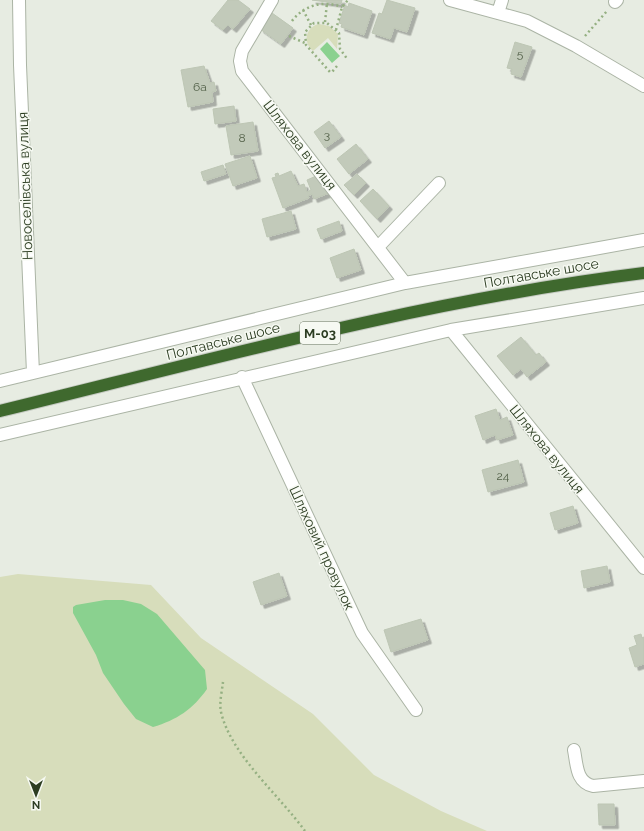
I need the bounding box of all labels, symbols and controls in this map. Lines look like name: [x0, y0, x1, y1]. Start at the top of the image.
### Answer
house number: 5: [517, 47, 524, 61]
house number: 6а: [193, 80, 207, 94]
street label: Шляхова вулиця: [260, 97, 340, 193]
street label: Новоселівська вулиця: [14, 112, 36, 260]
house number: 3: [324, 128, 330, 142]
house number: 8: [238, 131, 246, 145]
street label: Полтавське шосе: [482, 255, 600, 291]
street label: Полтавське шосе: [164, 319, 282, 363]
road number: М-03: [300, 322, 340, 344]
street label: Шляхова вулиця: [506, 401, 588, 497]
house number: 24: [497, 469, 510, 483]
street label: Шляховий провулок: [286, 483, 358, 613]
north arrow: [16, 775, 56, 815]
text: N: [32, 798, 40, 811]

